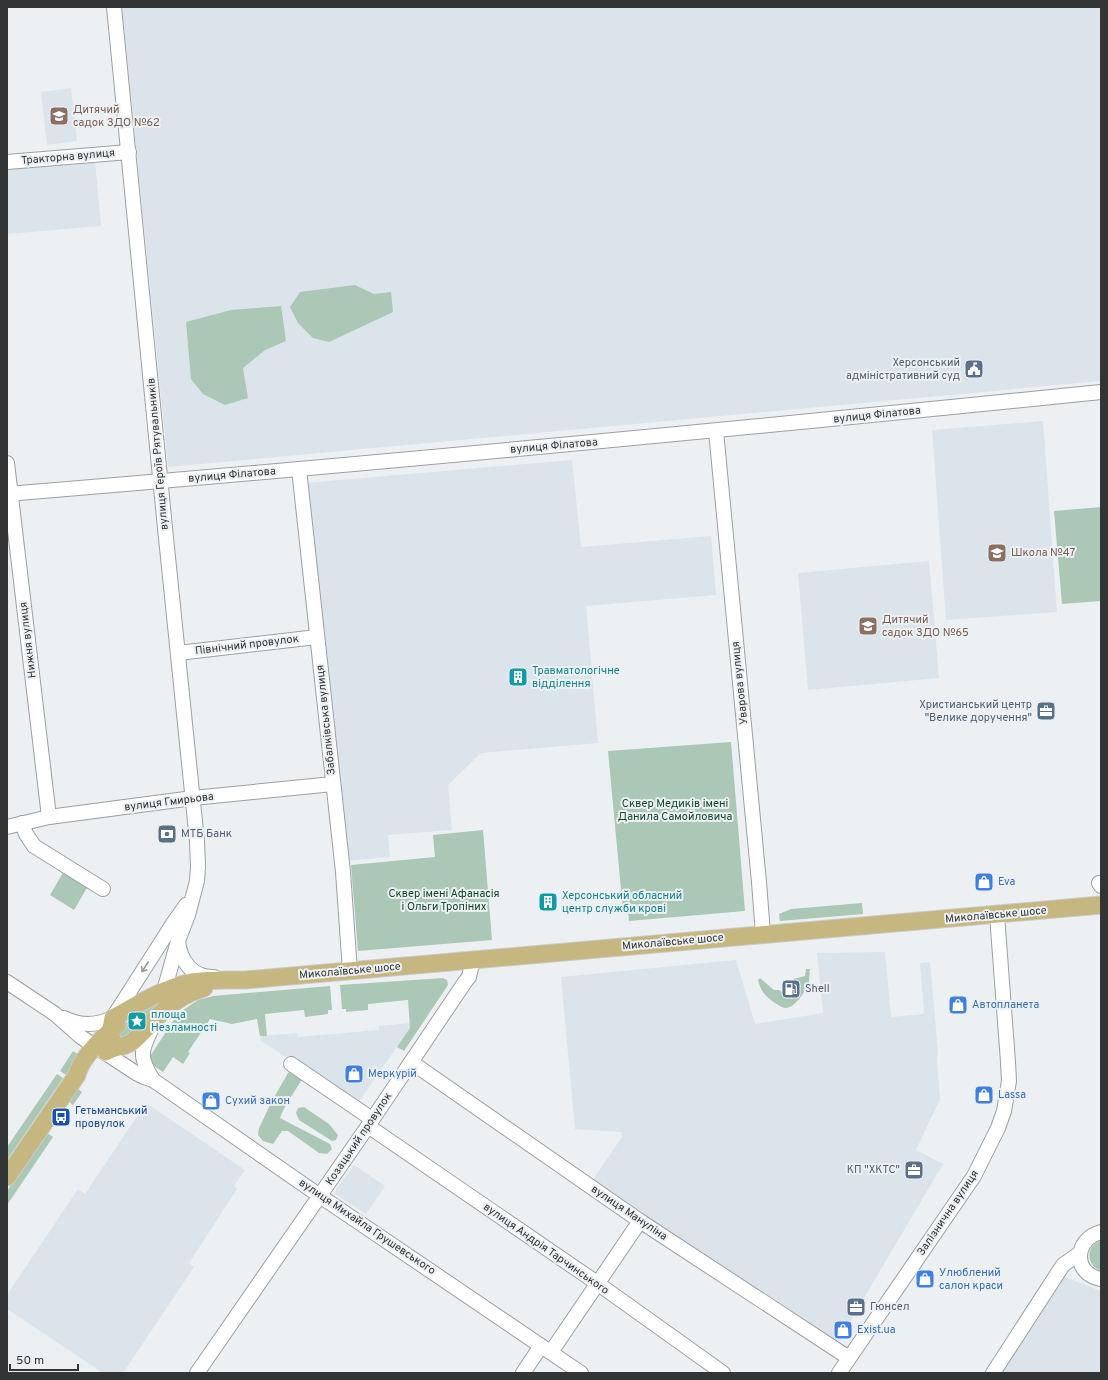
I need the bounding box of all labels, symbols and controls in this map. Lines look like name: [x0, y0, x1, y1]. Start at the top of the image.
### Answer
place label: Дитячий садок ЗДО №62: [73, 103, 160, 130]
school or university icon: Дитячий садок ЗДО №62: [48, 105, 70, 127]
street label: Тракторна вулиця: [20, 146, 116, 168]
place label: Херсонський адміністративний суд: [846, 356, 960, 383]
public building icon: Херсонський адміністративний суд: [963, 358, 985, 380]
street label: вулиця Героїв Рятувальників: [144, 377, 172, 531]
street label: вулиця Філатова: [833, 403, 922, 427]
street label: вулиця Філатова: [510, 435, 599, 457]
street label: вулиця Філатова: [188, 464, 277, 486]
school or university icon: Школа №47: [986, 542, 1008, 564]
place label: Школа №47: [1011, 546, 1076, 560]
street label: Нижня вулиця: [16, 601, 40, 679]
place label: Дитячий садок ЗДО №65: [882, 613, 969, 640]
school or university icon: Дитячий садок ЗДО №65: [857, 615, 879, 637]
street label: Північний провулок: [194, 632, 300, 658]
street label: Уварова вулиця: [729, 641, 751, 725]
street label: Забалківська вулиця: [313, 664, 339, 776]
place label: Травматологічне відділення: [532, 664, 620, 691]
building icon: Травматологічне відділення: [507, 666, 529, 688]
place label: Христианський центр "Велике доручення": [919, 698, 1032, 725]
office icon: Христианський центр "Велике доручення": [1035, 700, 1057, 722]
street label: вулиця Гмирьова: [123, 790, 215, 814]
park label: Сквер Медиків імені Данила Самойловича: [618, 797, 733, 824]
bank icon: МТБ Банк: [156, 823, 178, 845]
place label: МТБ Банк: [181, 827, 232, 841]
shop icon: Eva: [973, 871, 995, 893]
place label: Eva: [998, 875, 1015, 889]
park label: Сквер імені Афанасія і Ольги Тропіних: [388, 887, 500, 914]
place label: Херсонський обласний центр служби крові: [562, 889, 682, 916]
building icon: Херсонський обласний центр служби крові: [537, 891, 559, 913]
street label: Миколаївське шосе: [945, 904, 1047, 926]
street label: Миколаївське шосе: [622, 931, 724, 953]
street label: Миколаївське шосе: [299, 960, 401, 982]
one-way arrow: [141, 961, 149, 972]
fuel station icon: Shell: [780, 978, 802, 1000]
place label: Shell: [805, 982, 830, 996]
shop icon: Автопланета: [947, 994, 969, 1016]
place label: Автопланета: [972, 998, 1040, 1012]
place label: площа Незламності: [151, 1008, 217, 1035]
place icon: площа Незламності: [126, 1010, 148, 1032]
shop icon: Меркурій: [343, 1063, 365, 1085]
place label: Меркурій: [368, 1067, 417, 1081]
shop icon: Lassa: [973, 1084, 995, 1106]
place label: Lassa: [998, 1088, 1026, 1102]
shop icon: Сухий закон: [200, 1090, 222, 1112]
street label: Козацький провулок: [323, 1090, 395, 1188]
place label: Сухий закон: [225, 1094, 290, 1108]
place label: Гетьманський провулок: [75, 1104, 148, 1131]
bus stop icon: Гетьманський провулок: [50, 1106, 72, 1128]
office icon: КП "ХКТС": [903, 1159, 925, 1181]
place label: КП "ХКТС": [847, 1163, 900, 1177]
street label: Залізнична вулиця: [914, 1167, 982, 1259]
street label: вулиця Михайла Грушевського: [296, 1176, 438, 1278]
street label: вулиця Мануліна: [588, 1182, 670, 1244]
street label: вулиця Андрія Тарчинського: [480, 1200, 612, 1298]
place label: Улюблений салон краси: [939, 1266, 1003, 1293]
shop icon: Улюблений салон краси: [914, 1268, 936, 1290]
office icon: Гюнсел: [845, 1296, 867, 1318]
place label: Гюнсел: [870, 1300, 909, 1314]
shop icon: Exist.ua: [832, 1319, 854, 1341]
place label: Exist.ua: [857, 1323, 896, 1337]
scale bar: [10, 1346, 78, 1372]
text: 50 m: [16, 1353, 44, 1369]

